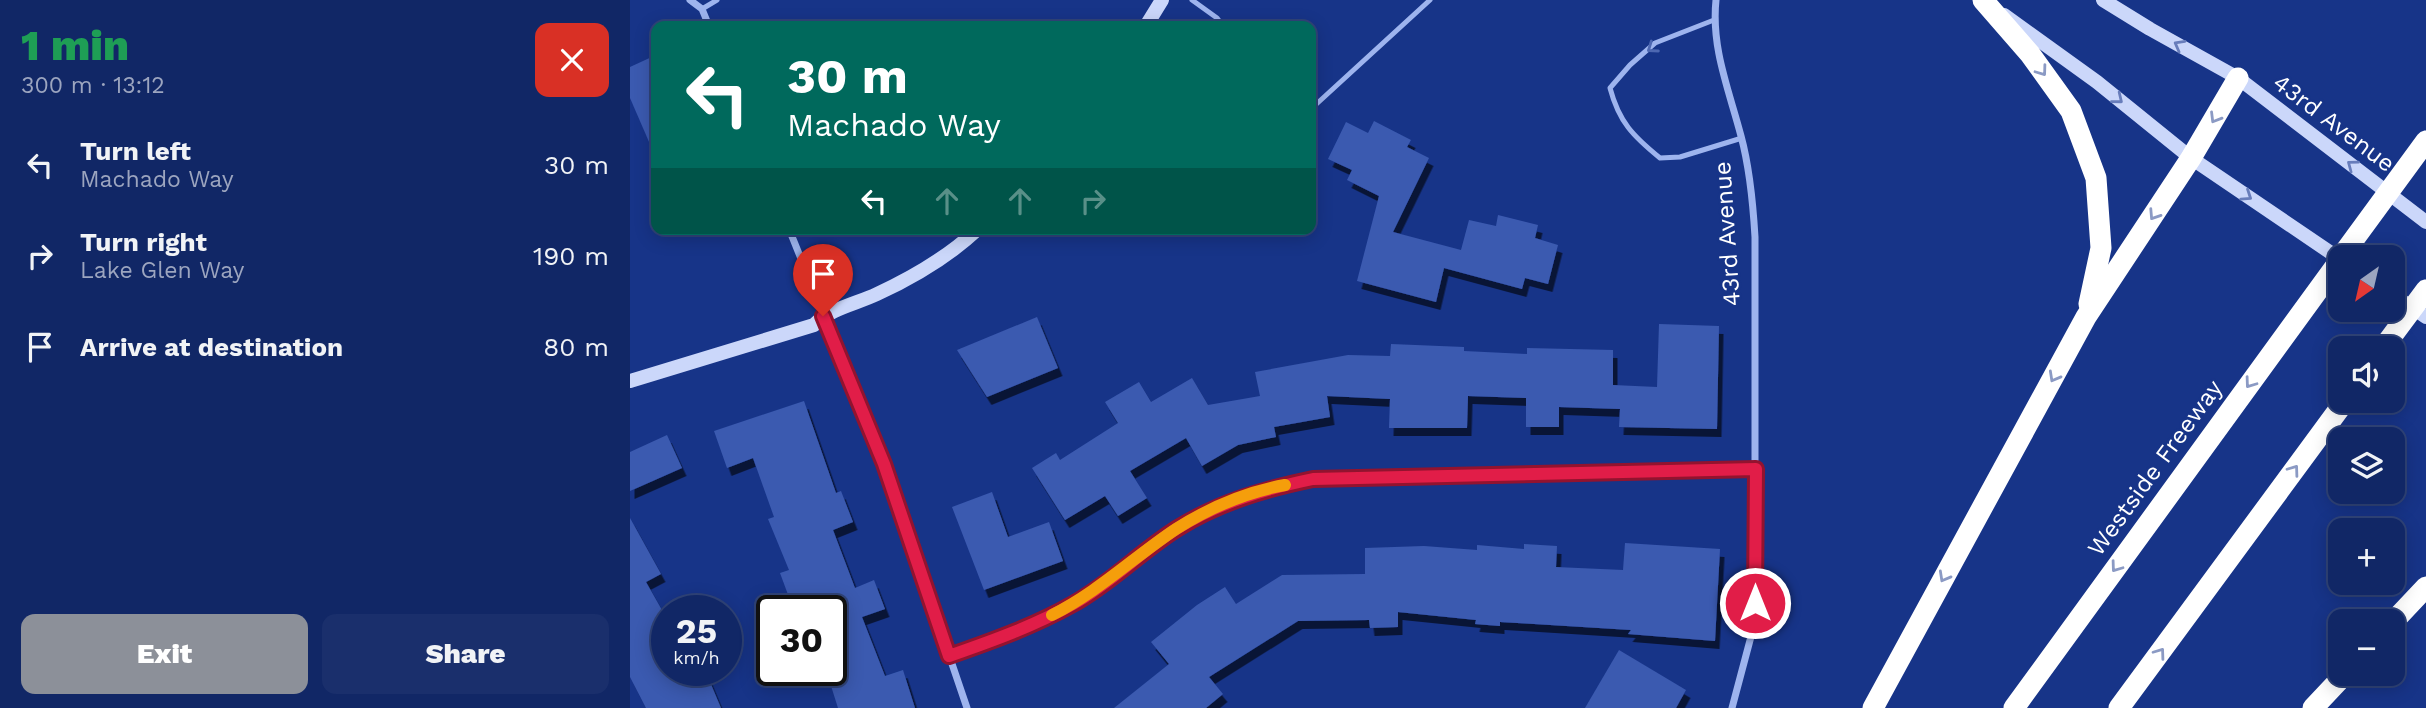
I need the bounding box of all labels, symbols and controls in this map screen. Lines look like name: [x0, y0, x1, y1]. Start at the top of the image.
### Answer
text: 1 min: [21, 21, 129, 70]
button: close: [535, 23, 609, 97]
one-way arrow: [1647, 40, 1660, 52]
one-way arrow: [2173, 40, 2186, 53]
text: 30 m: [787, 47, 908, 105]
icon: left: [672, 49, 763, 140]
one-way arrow: [2034, 63, 2046, 76]
street label: 43rd Avenue: [2268, 68, 2400, 178]
text: 300 m · 13:12: [21, 72, 165, 99]
one-way arrow: [2110, 90, 2122, 103]
text: Machado Way: [787, 106, 1001, 144]
one-way arrow: [2210, 110, 2223, 123]
text: Turn left: [80, 136, 191, 166]
icon: left: [21, 146, 59, 184]
text: 30 m: [544, 150, 609, 180]
street label: 43rd Avenue: [1708, 161, 1746, 307]
one-way arrow: [2348, 161, 2360, 174]
text: Machado Way: [80, 166, 234, 193]
icon: left: [855, 182, 893, 220]
icon: ahead: [928, 182, 966, 220]
icon: ahead: [1001, 182, 1039, 220]
icon: right: [1074, 182, 1112, 220]
one-way arrow: [2240, 188, 2253, 201]
one-way arrow: [2149, 207, 2162, 220]
text: Turn right: [80, 227, 207, 257]
icon: right: [21, 237, 59, 275]
text: 190 m: [533, 241, 609, 271]
pin: [793, 244, 853, 316]
north arrow: [2328, 245, 2404, 322]
map controls: [2328, 245, 2405, 686]
icon: arrive: [804, 255, 842, 293]
text: Lake Glen Way: [80, 257, 244, 284]
icon: arrive: [21, 328, 59, 366]
text: Arrive at destination: [80, 332, 343, 362]
text: 80 m: [543, 332, 609, 362]
button: sound: [2328, 336, 2405, 413]
one-way arrow: [2049, 370, 2062, 382]
street label: Westside Freeway: [2082, 374, 2229, 561]
one-way arrow: [2246, 375, 2258, 388]
button: layers: [2328, 427, 2405, 504]
one-way arrow: [2286, 465, 2299, 477]
button: +: [2328, 518, 2405, 595]
one-way arrow: [2112, 559, 2125, 571]
position arrow: [1718, 566, 1792, 640]
one-way arrow: [1939, 569, 1953, 582]
speed limit sign: 30: [756, 595, 847, 686]
button: −: [2328, 609, 2405, 686]
text: 25: [676, 610, 717, 652]
button: Exit: [21, 614, 308, 694]
button: Share: [322, 614, 609, 694]
text: km/h: [673, 647, 720, 668]
one-way arrow: [2152, 648, 2164, 661]

